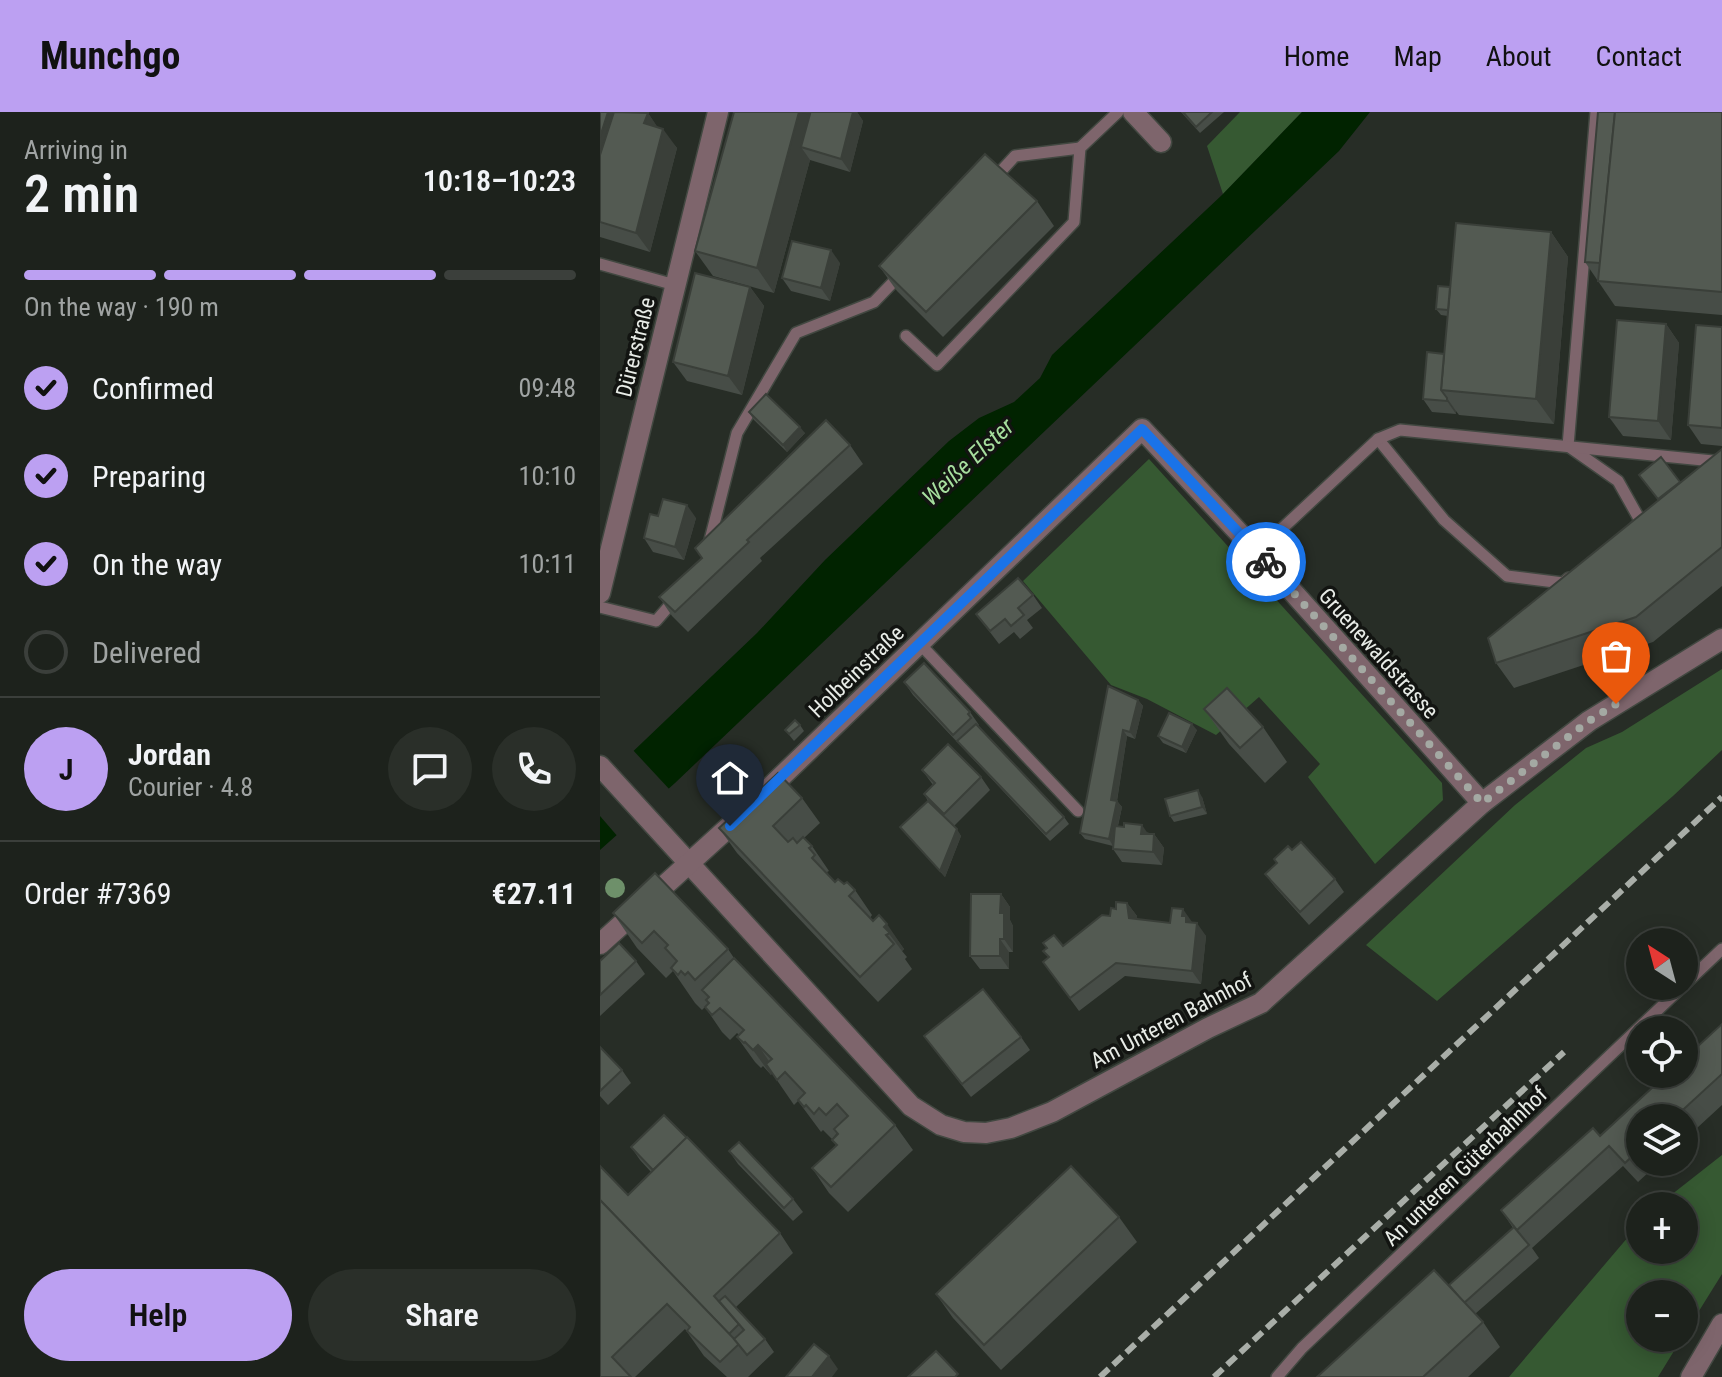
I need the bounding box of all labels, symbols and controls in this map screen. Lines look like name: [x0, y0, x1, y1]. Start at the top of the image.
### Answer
text: Munchgo: [40, 34, 180, 78]
text: Home: [1284, 40, 1349, 73]
text: Map: [1393, 40, 1442, 73]
text: About: [1486, 40, 1552, 73]
text: Contact: [1596, 40, 1682, 73]
text: Arriving in: [24, 135, 128, 165]
text: 10:18–10:23: [423, 163, 576, 198]
text: 2 min: [24, 164, 139, 225]
text: On the way · 190 m: [24, 292, 219, 322]
street label: Dürerstraße: [611, 295, 660, 400]
icon: check: [24, 366, 68, 410]
text: Confirmed: [92, 371, 214, 406]
text: 09:48: [519, 373, 576, 403]
water label: Weiße Elster: [917, 412, 1020, 511]
icon: check: [24, 454, 68, 498]
text: Preparing: [92, 459, 206, 494]
text: 10:10: [519, 461, 576, 491]
courier: [1226, 522, 1306, 602]
icon: bike: [1244, 540, 1288, 584]
icon: check: [24, 542, 68, 586]
text: On the way: [92, 547, 222, 582]
text: 10:11: [519, 549, 576, 579]
street label: Gruenewaldstrasse: [1314, 583, 1444, 723]
street label: Holbeinstraße: [804, 620, 909, 723]
pin: [1582, 622, 1650, 704]
icon: bag: [1594, 634, 1638, 678]
text: Delivered: [92, 635, 201, 670]
button: chat: [388, 727, 472, 811]
button: phone: [492, 727, 576, 811]
text: Jordan: [128, 737, 211, 772]
pin: [696, 744, 764, 826]
text: J: [59, 752, 73, 787]
icon: home: [708, 756, 752, 800]
text: Courier · 4.8: [128, 772, 253, 802]
text: Order #7369: [24, 876, 172, 911]
text: €27.11: [491, 876, 576, 911]
north arrow: [1626, 928, 1698, 1000]
map controls: [1626, 928, 1698, 1352]
street label: Am Unteren Bahnhof: [1086, 967, 1256, 1074]
button: locate: [1626, 1016, 1698, 1088]
street label: An unteren Güterbahnhof: [1378, 1082, 1552, 1251]
button: layers: [1626, 1104, 1698, 1176]
button: +: [1626, 1192, 1698, 1264]
button: Help: [24, 1269, 292, 1361]
button: Share: [308, 1269, 576, 1361]
button: −: [1626, 1280, 1698, 1352]

